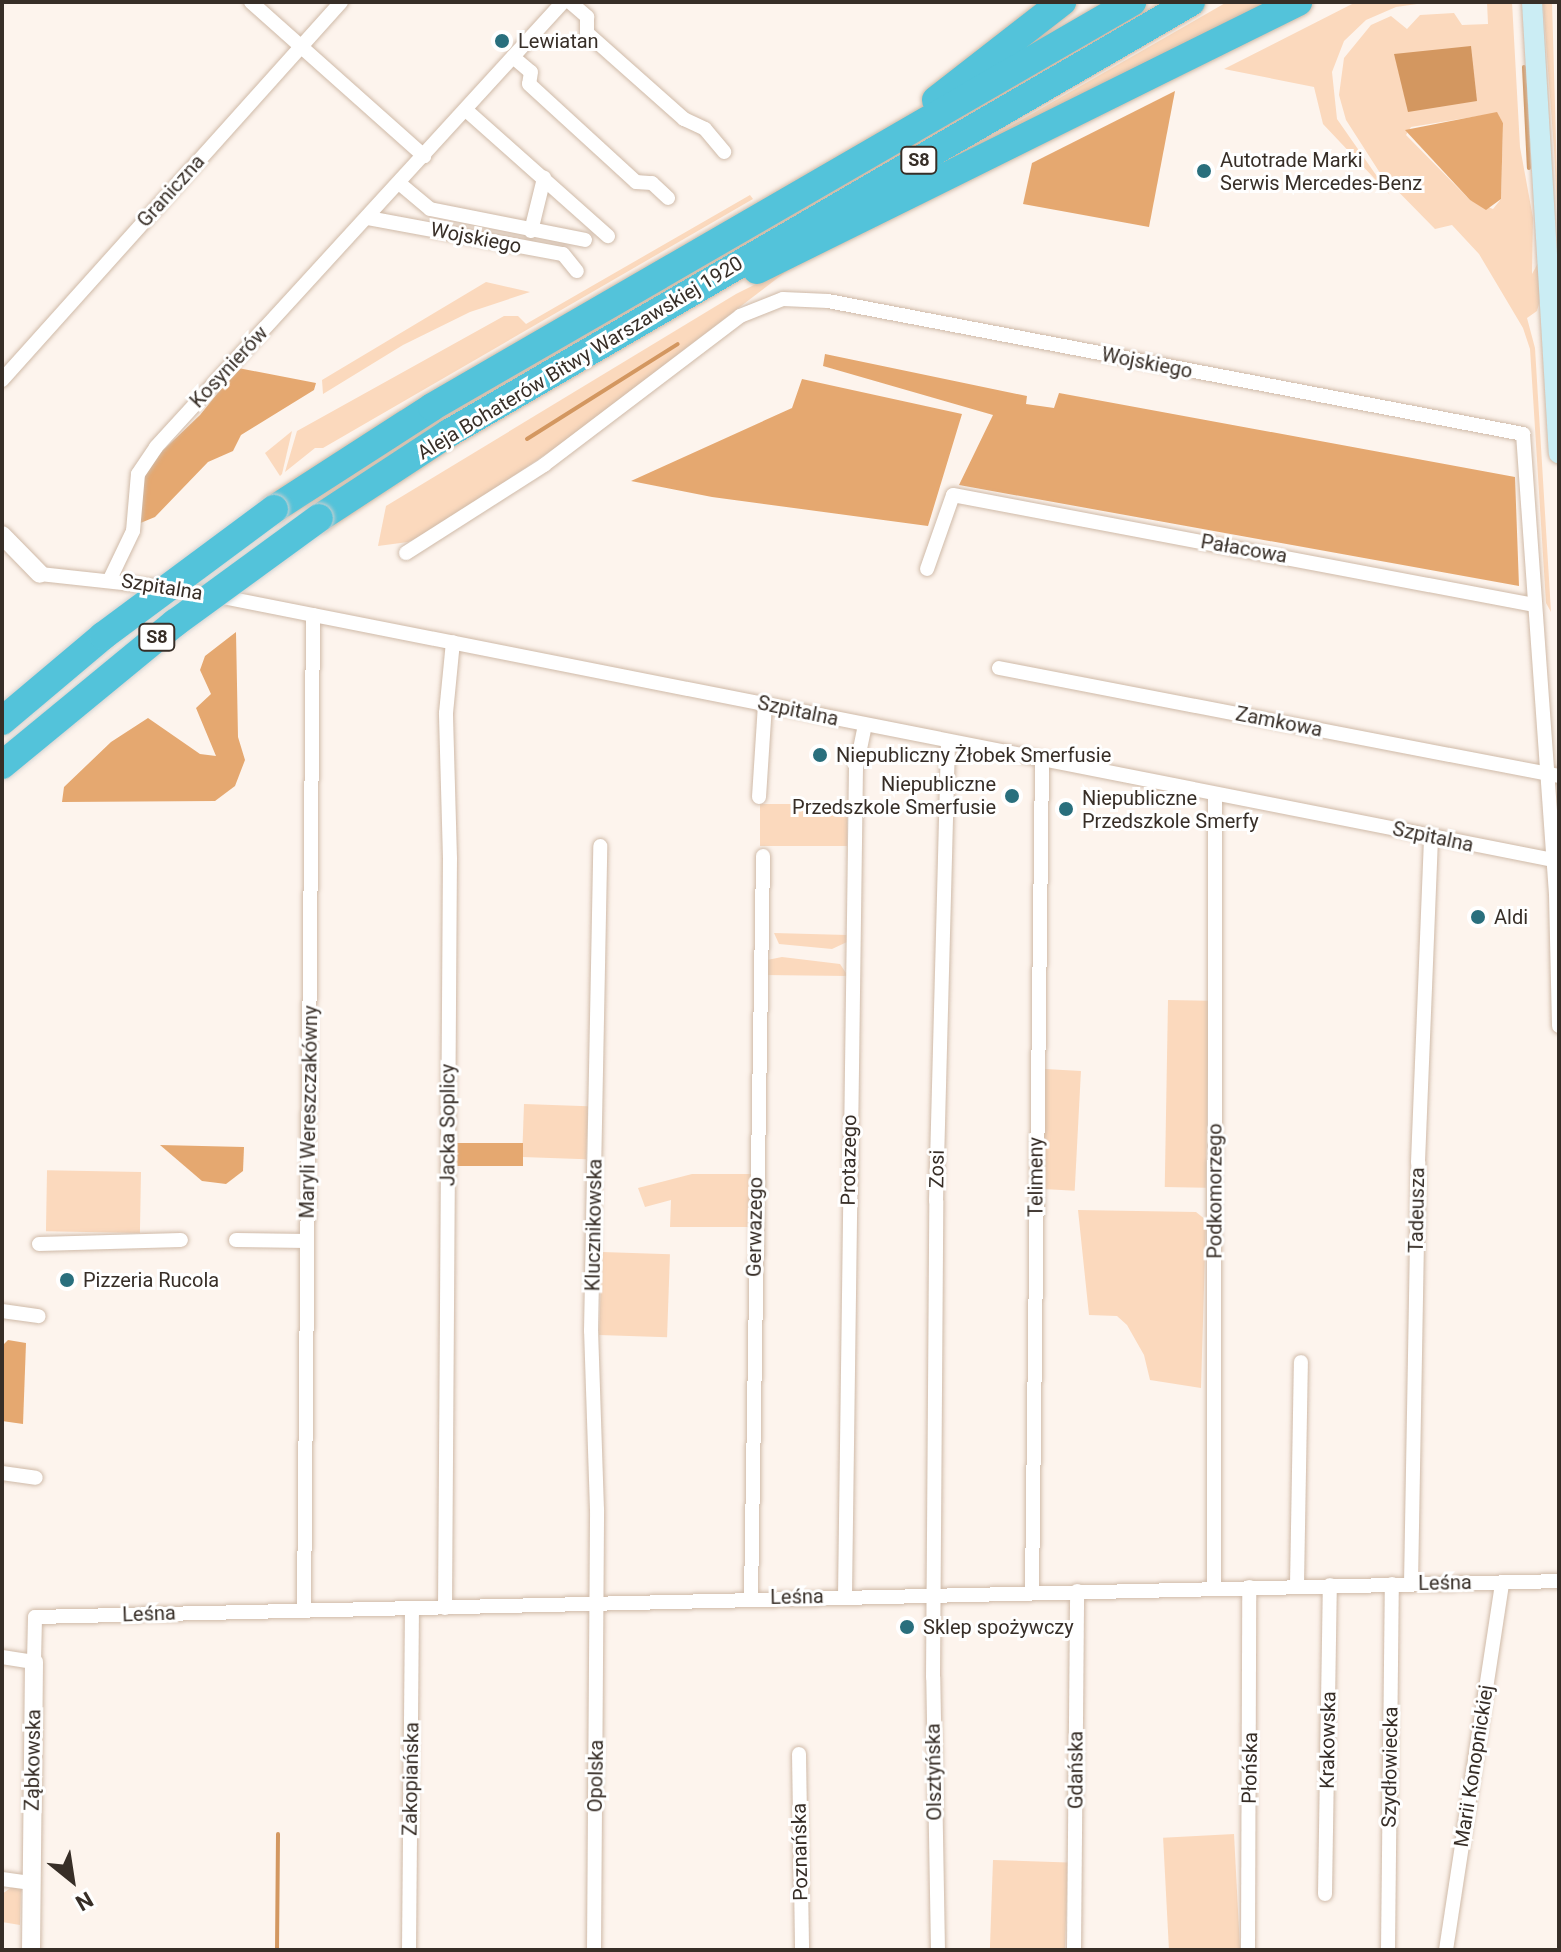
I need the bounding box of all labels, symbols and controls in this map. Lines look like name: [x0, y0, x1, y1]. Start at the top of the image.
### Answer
place label: Lewiatan: [518, 29, 599, 53]
marker: Lewiatan: [493, 32, 511, 50]
road number: S8: [899, 146, 939, 174]
place label: Autotrade Marki Serwis Mercedes-Benz: [1220, 148, 1422, 195]
street label: Graniczna: [132, 150, 210, 232]
marker: Autotrade Marki Serwis Mercedes-Benz: [1195, 162, 1213, 180]
street label: Wojskiego: [428, 217, 524, 259]
street label: Aleja Bohaterów Bitwy Warszawskiej 1920: [413, 251, 747, 465]
street label: Kosynierów: [185, 321, 273, 413]
street label: Wojskiego: [1099, 342, 1195, 384]
street label: Pałacowa: [1199, 530, 1289, 568]
street label: Szpitalna: [120, 569, 204, 605]
road number: S8: [137, 623, 177, 651]
street label: Szpitalna: [755, 691, 841, 731]
street label: Zamkowa: [1234, 702, 1324, 742]
place label: Niepubliczny Żłobek Smerfusie: [836, 743, 1111, 767]
marker: Niepubliczny Żłobek Smerfusie: [811, 746, 829, 764]
place label: Niepubliczne Przedszkole Smerfusie: [792, 772, 996, 819]
place label: Niepubliczne Przedszkole Smerfy: [1082, 786, 1259, 833]
marker: Niepubliczne Przedszkole Smerfusie: [1003, 787, 1021, 805]
marker: Niepubliczne Przedszkole Smerfy: [1057, 800, 1075, 818]
street label: Szpitalna: [1390, 817, 1476, 857]
place label: Aldi: [1494, 905, 1528, 929]
marker: Aldi: [1469, 908, 1487, 926]
street label: Maryli Wereszczakówny: [295, 1005, 323, 1219]
street label: Jacka Soplicy: [436, 1064, 460, 1186]
street label: Protazego: [836, 1114, 862, 1206]
street label: Podkomorzego: [1203, 1123, 1227, 1259]
street label: Telimeny: [1024, 1137, 1048, 1217]
street label: Zosi: [925, 1150, 949, 1188]
street label: Klucznikowska: [581, 1158, 607, 1292]
street label: Tadeusza: [1404, 1167, 1430, 1253]
street label: Gerwazego: [742, 1177, 768, 1277]
place label: Pizzeria Rucola: [83, 1268, 219, 1292]
marker: Pizzeria Rucola: [58, 1271, 76, 1289]
street label: Leśna: [1418, 1571, 1472, 1595]
street label: Leśna: [770, 1585, 824, 1609]
street label: Leśna: [122, 1601, 176, 1627]
place label: Sklep spożywczy: [923, 1615, 1074, 1639]
marker: Sklep spożywczy: [898, 1618, 916, 1636]
street label: Marii Konopnickiej: [1449, 1683, 1499, 1849]
street label: Krakowska: [1315, 1691, 1341, 1789]
street label: Szydłowiecka: [1377, 1706, 1403, 1828]
street label: Ząbkowska: [20, 1709, 46, 1811]
street label: Zakopiańska: [398, 1722, 424, 1836]
street label: Olsztyńska: [921, 1723, 947, 1821]
street label: Gdańska: [1064, 1731, 1088, 1809]
street label: Płońska: [1237, 1732, 1263, 1804]
street label: Opolska: [583, 1739, 609, 1813]
street label: Poznańska: [787, 1803, 813, 1901]
north arrow: [32, 1840, 112, 1920]
text: N: [71, 1887, 97, 1916]

